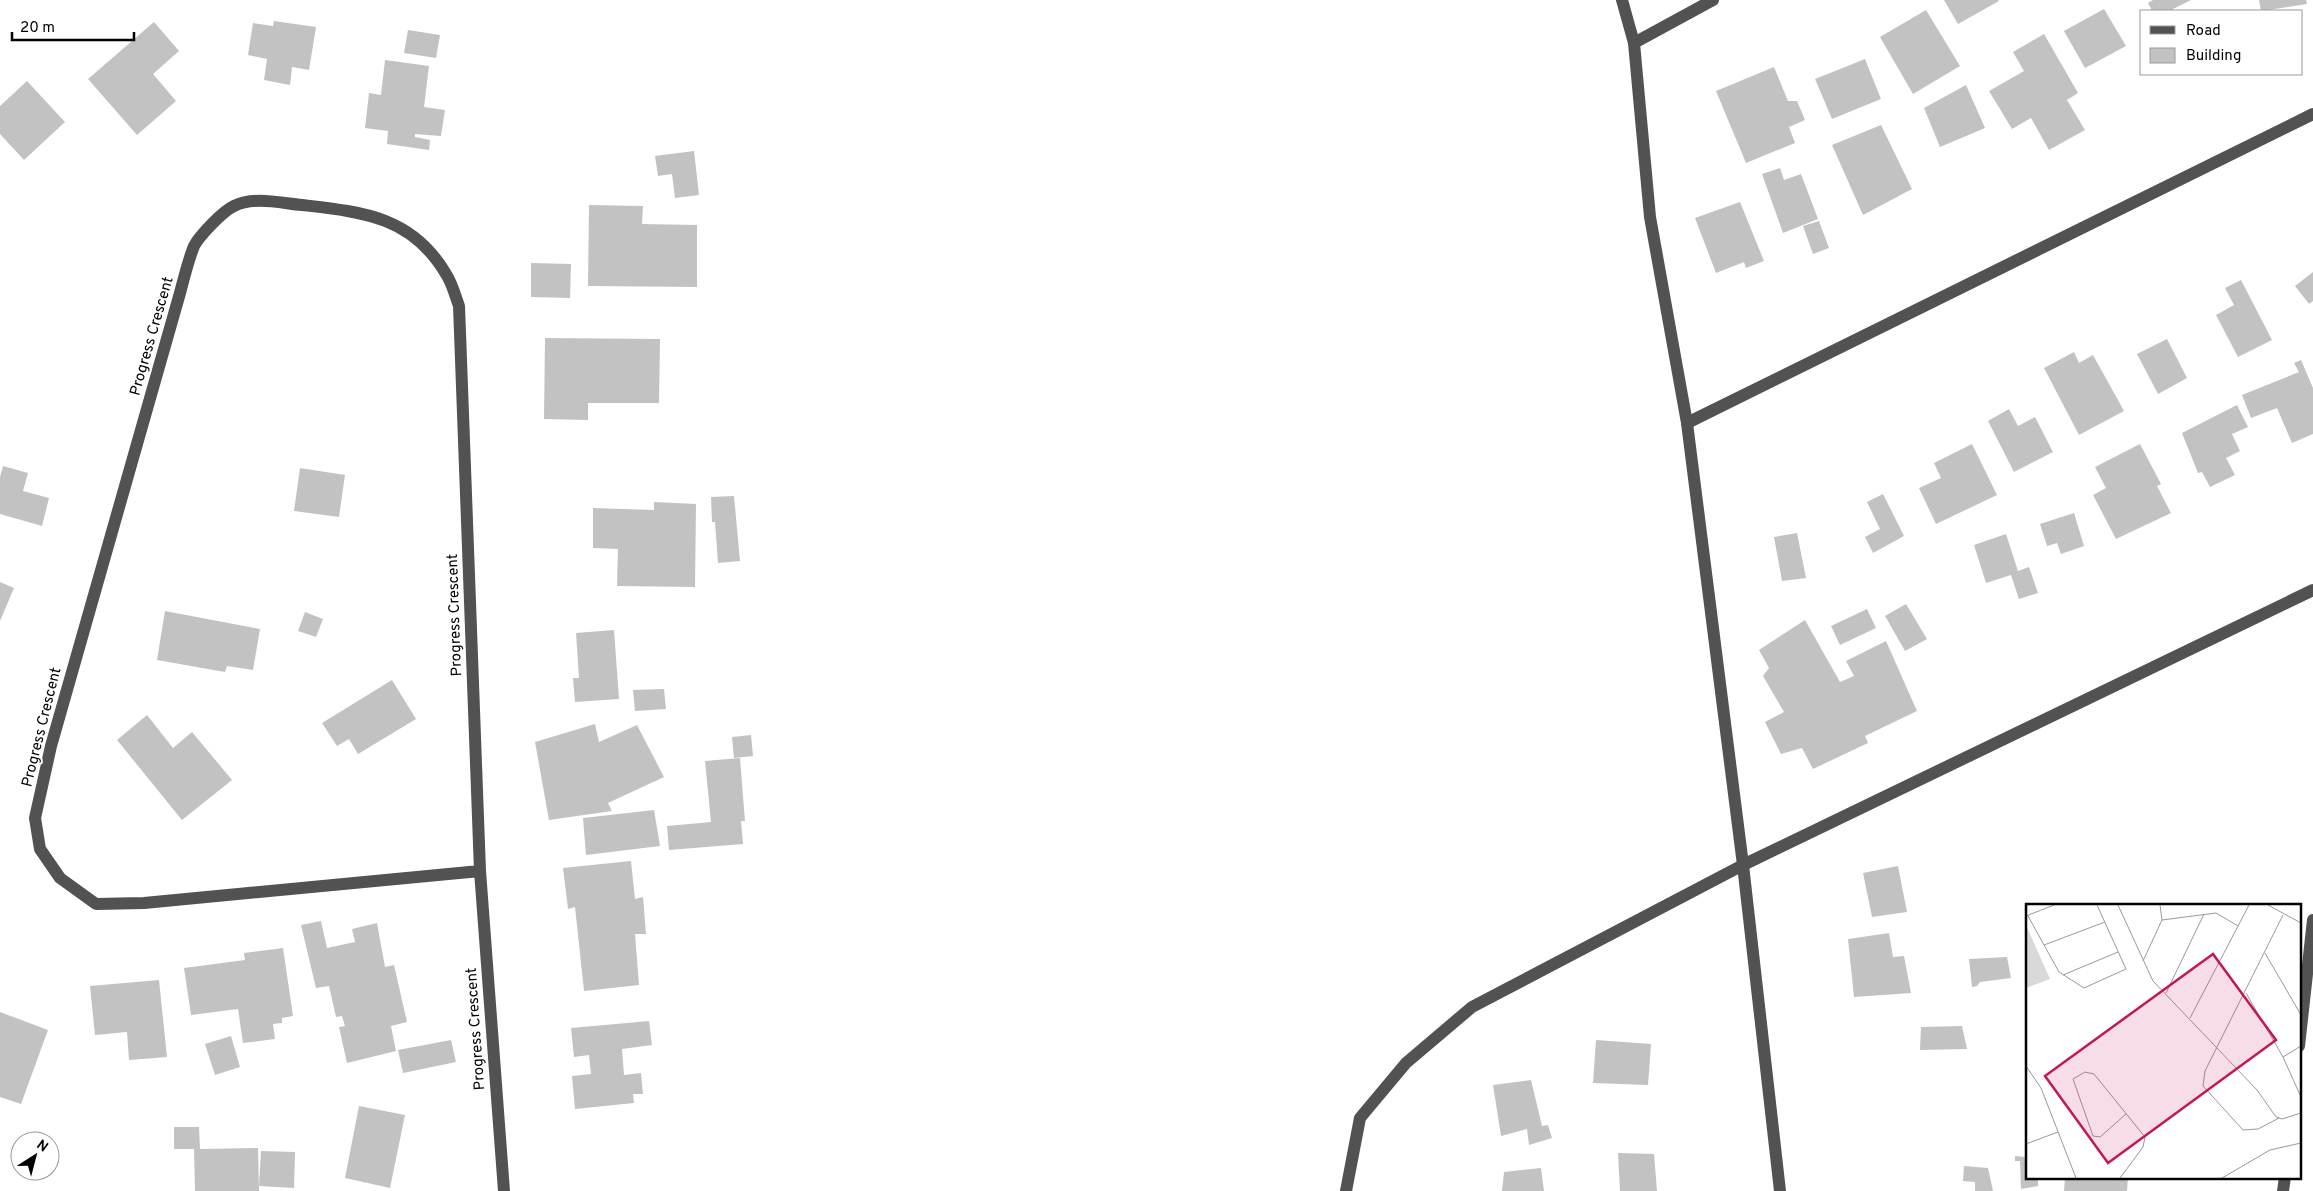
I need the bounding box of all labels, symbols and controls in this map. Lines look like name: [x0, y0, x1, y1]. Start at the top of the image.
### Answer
scale bar: [12, 10, 135, 42]
legend: [2140, 10, 2303, 75]
text: 20 m: [20, 19, 55, 38]
text: Road: [2186, 22, 2221, 41]
text: Building: [2186, 47, 2241, 66]
street label: Progress Crescent: [126, 275, 178, 398]
street label: Progress Crescent: [444, 553, 467, 677]
street label: Progress Crescent: [18, 666, 67, 789]
inset map: [2026, 904, 2300, 1178]
street label: Progress Crescent: [463, 967, 490, 1091]
north arrow: [10, 1131, 60, 1181]
text: N: [33, 1137, 51, 1157]

